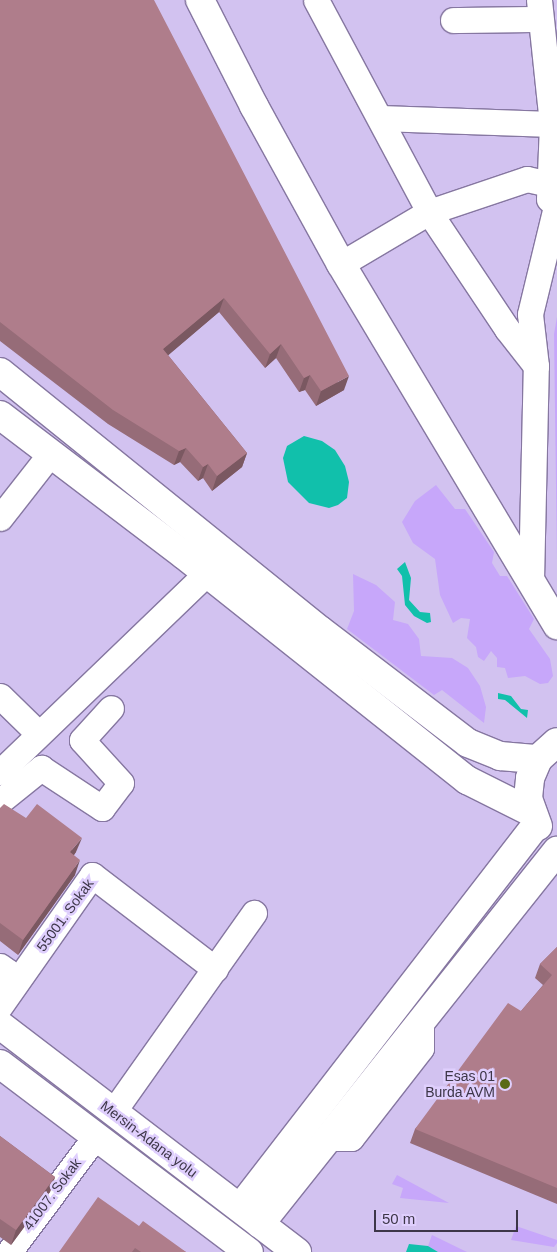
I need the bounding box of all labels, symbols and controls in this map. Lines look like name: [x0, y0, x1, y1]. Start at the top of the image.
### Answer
street label: 55001. Sokak: [33, 875, 97, 955]
place label: Esas 01 Burda AVM: [424, 1068, 495, 1100]
marker: Esas 01 Burda AVM: [499, 1078, 511, 1090]
street label: Mersin-Adana yolu: [97, 1097, 201, 1181]
street label: 41007. Sokak: [20, 1155, 84, 1233]
scale bar: [377, 1200, 521, 1232]
text: 50 m: [382, 1210, 415, 1227]

